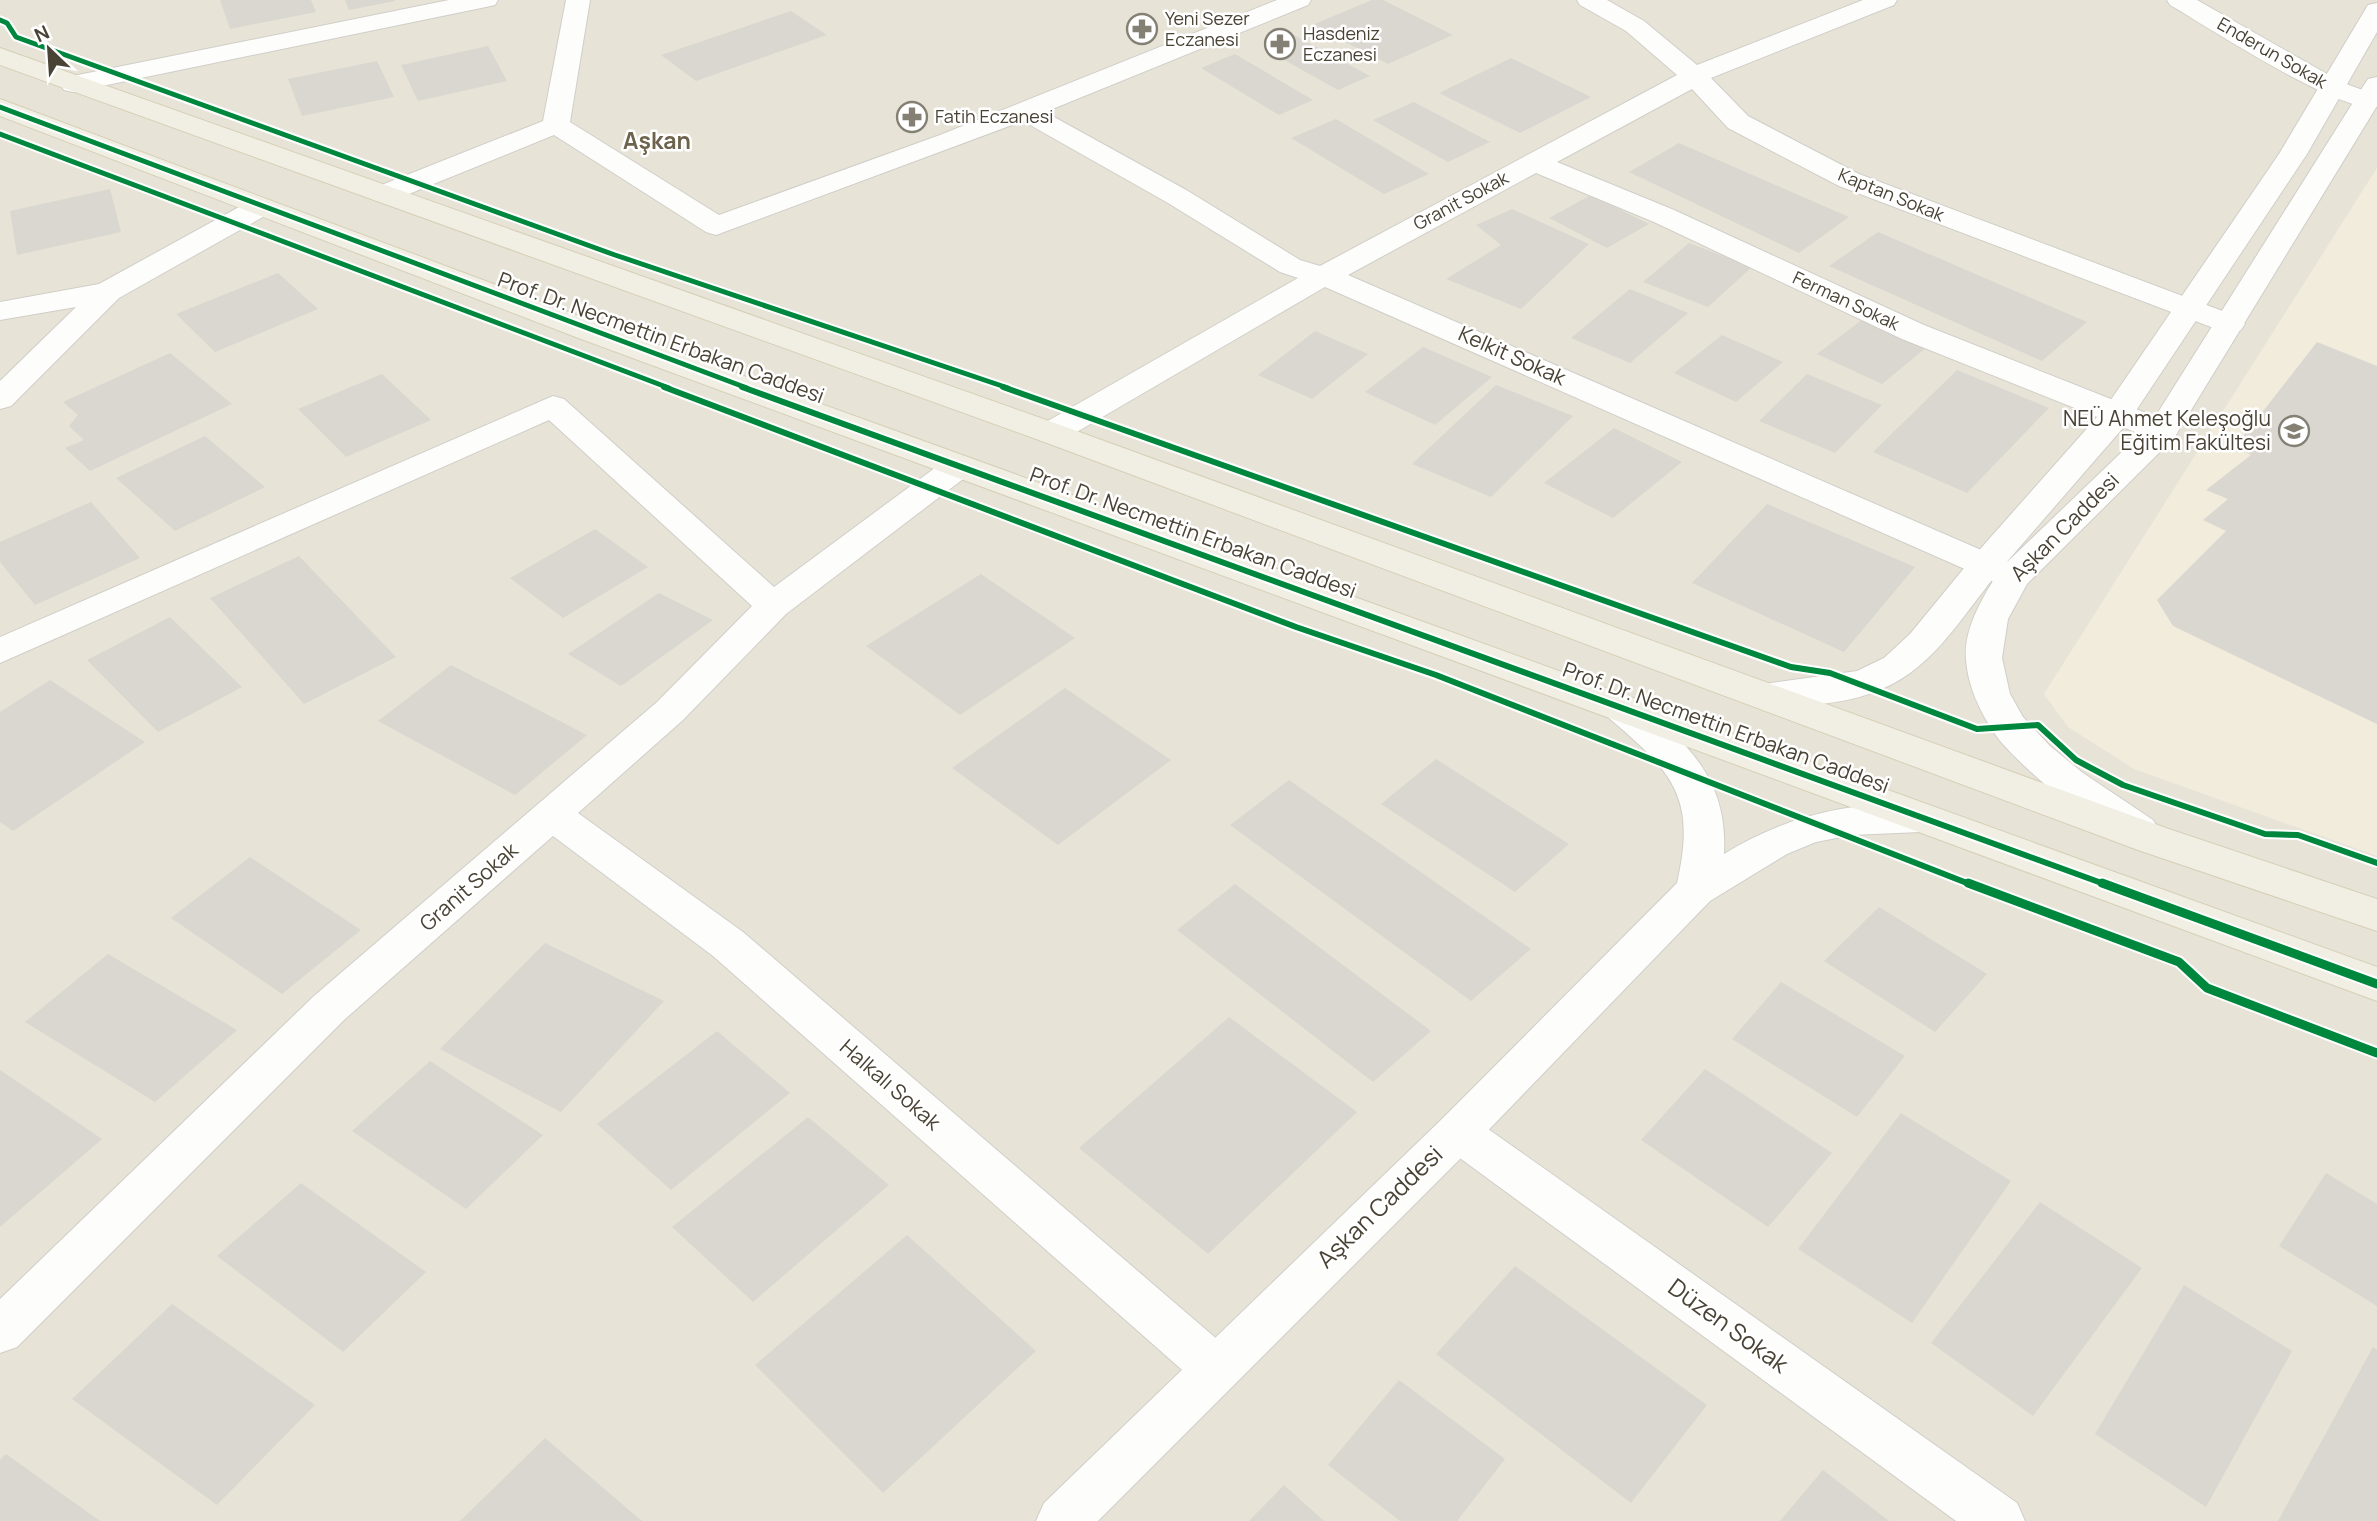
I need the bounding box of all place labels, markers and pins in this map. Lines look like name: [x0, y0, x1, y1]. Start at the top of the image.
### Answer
place label: Yeni Sezer Eczanesi: [1165, 6, 1250, 51]
pharmacy icon: Yeni Sezer Eczanesi: [1125, 12, 1159, 46]
place label: Hasdeniz Eczanesi: [1303, 21, 1380, 66]
pharmacy icon: Hasdeniz Eczanesi: [1263, 27, 1297, 61]
pharmacy icon: Fatih Eczanesi: [895, 100, 929, 134]
place label: Fatih Eczanesi: [935, 104, 1053, 128]
place label: NEÜ Ahmet Keleşoğlu Eğitim Fakültesi: [2063, 404, 2271, 456]
school or university icon: NEÜ Ahmet Keleşoğlu Eğitim Fakültesi: [2277, 414, 2311, 448]

